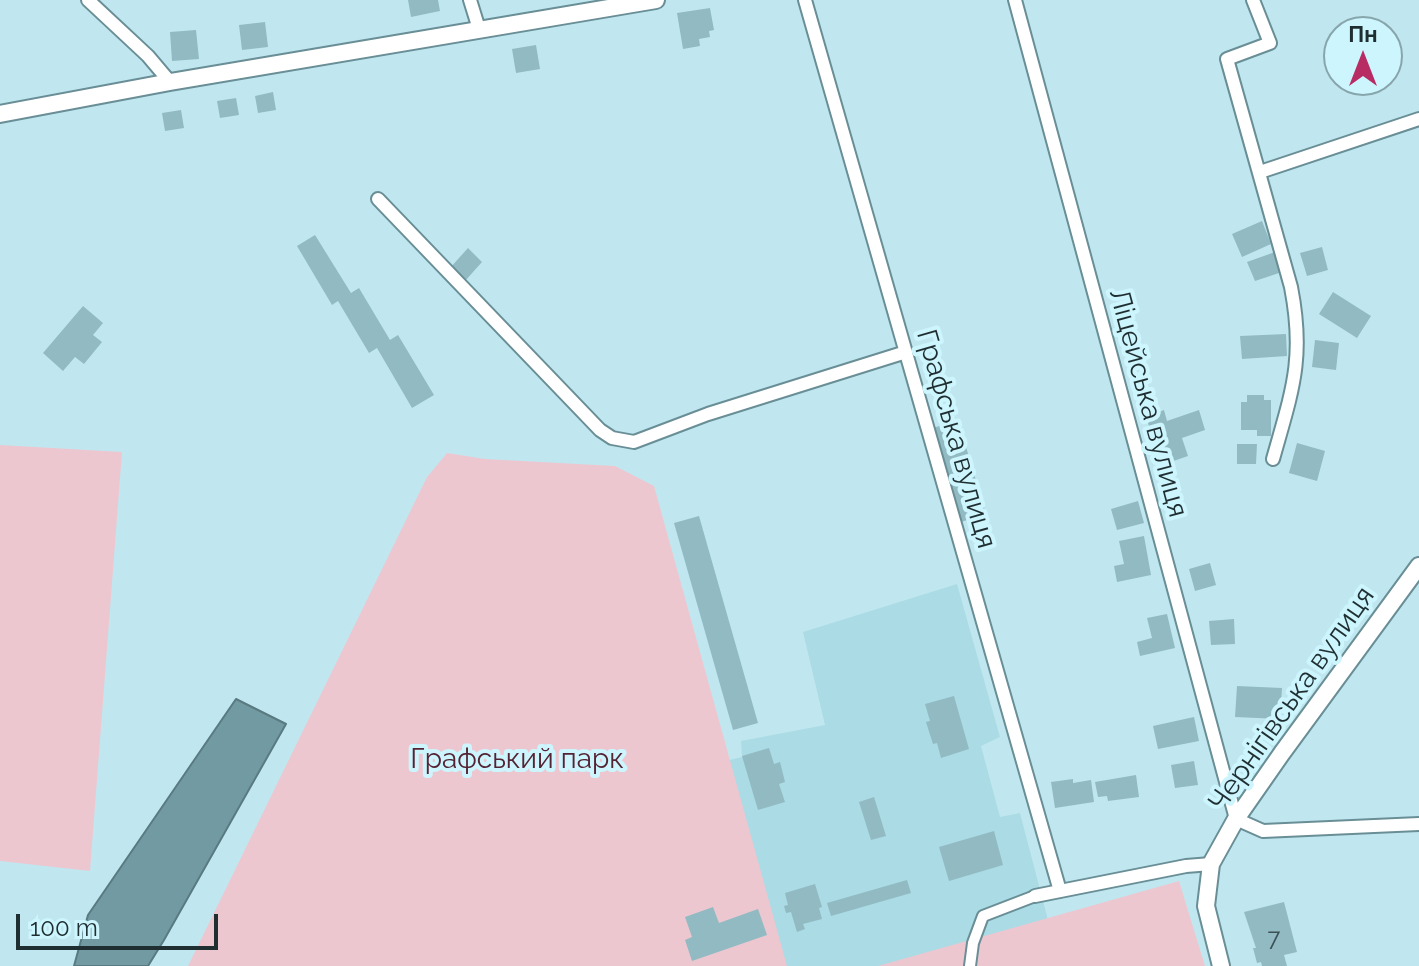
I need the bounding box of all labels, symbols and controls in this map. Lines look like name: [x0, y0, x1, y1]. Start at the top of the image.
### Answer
north arrow: [1323, 16, 1403, 96]
text: Пн: [1348, 21, 1378, 47]
street label: Ліцейська вулиця: [1101, 285, 1195, 521]
street label: Графська вулиця: [909, 326, 1003, 552]
street label: Чернігівська вулиця: [1202, 580, 1382, 818]
park label: Графський парк: [410, 743, 624, 777]
scale bar: [20, 898, 222, 948]
text: 100 m: [30, 913, 98, 942]
house number: 7: [1268, 925, 1280, 953]

